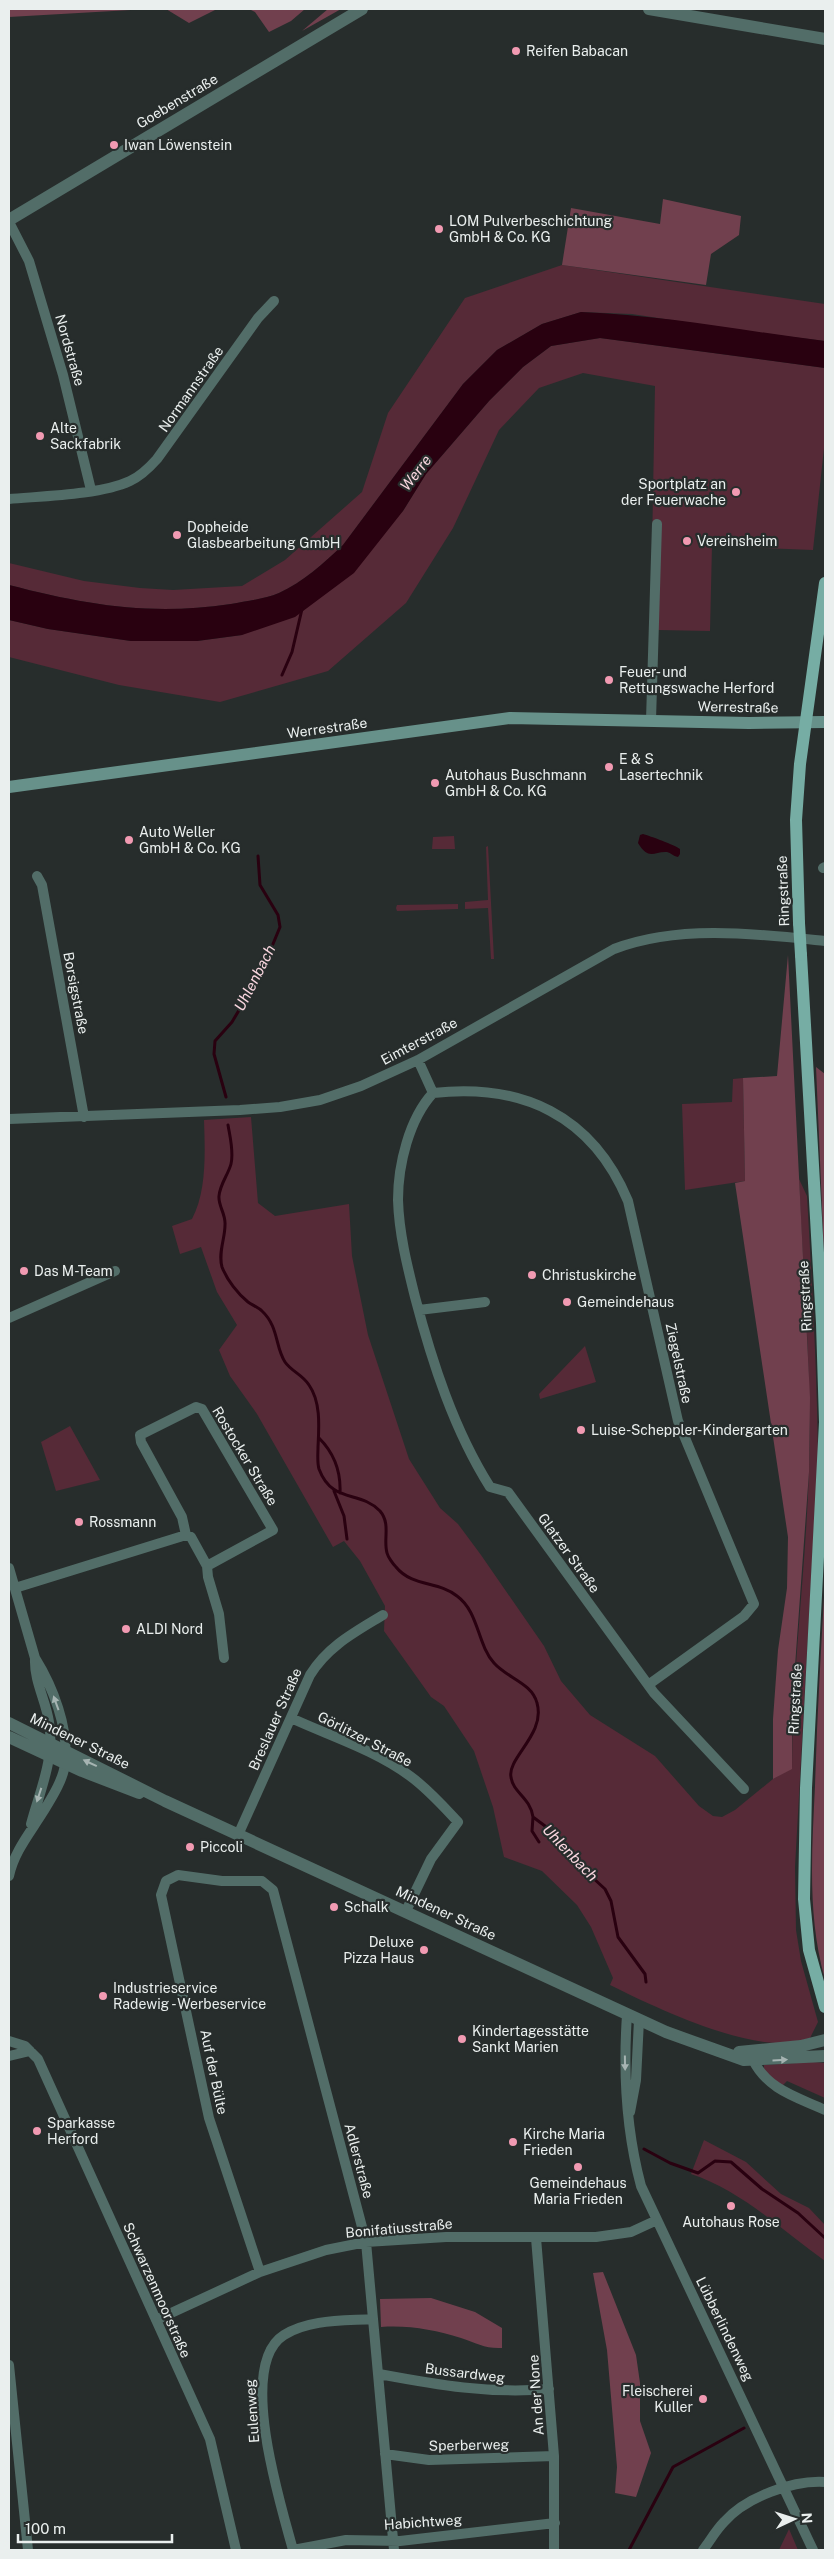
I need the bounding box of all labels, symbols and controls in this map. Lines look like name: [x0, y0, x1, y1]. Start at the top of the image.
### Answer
place label: Reifen Babacan: [526, 43, 628, 59]
marker: Reifen Babacan: [510, 45, 522, 57]
street label: Goebenstraße: [133, 70, 221, 132]
place label: Iwan Löwenstein: [124, 137, 232, 153]
marker: Iwan Löwenstein: [108, 139, 120, 151]
place label: LOM Pulverbeschichtung GmbH & Co. KG: [449, 213, 613, 245]
marker: LOM Pulverbeschichtung GmbH & Co. KG: [433, 223, 445, 235]
street label: Nordstraße: [52, 312, 88, 388]
street label: Normannstraße: [155, 343, 227, 435]
place label: Alte Sackfabrik: [50, 420, 121, 452]
marker: Alte Sackfabrik: [34, 430, 46, 442]
water label: Werre: [396, 452, 435, 494]
place label: Sportplatz an der Feuerwache: [621, 476, 726, 508]
marker: Sportplatz an der Feuerwache: [730, 486, 742, 498]
place label: Dopheide Glasbearbeitung GmbH: [187, 519, 340, 551]
marker: Dopheide Glasbearbeitung GmbH: [171, 529, 183, 541]
place label: Vereinsheim: [697, 533, 777, 549]
marker: Vereinsheim: [681, 535, 693, 547]
place label: Feuer- und Rettungswache Herford: [619, 664, 774, 696]
marker: Feuer- und Rettungswache Herford: [603, 674, 615, 686]
street label: Werrestraße: [697, 698, 779, 716]
street label: Werrestraße: [286, 714, 368, 742]
place label: E & S Lasertechnik: [619, 751, 703, 783]
marker: E & S Lasertechnik: [603, 761, 615, 773]
place label: Autohaus Buschmann GmbH & Co. KG: [445, 767, 587, 799]
marker: Autohaus Buschmann GmbH & Co. KG: [429, 777, 441, 789]
place label: Auto Weller GmbH & Co. KG: [139, 824, 241, 856]
marker: Auto Weller GmbH & Co. KG: [123, 834, 135, 846]
street label: Ringstraße: [774, 855, 792, 927]
water label: Uhlenbach: [231, 942, 278, 1014]
street label: Borsigstraße: [60, 951, 92, 1035]
street label: Eimterstraße: [378, 1014, 460, 1068]
street label: Ringstraße: [795, 1260, 815, 1332]
place label: Das M-Team: [34, 1263, 113, 1279]
marker: Das M-Team: [18, 1265, 30, 1277]
place label: Christuskirche: [542, 1267, 637, 1283]
marker: Christuskirche: [526, 1269, 538, 1281]
place label: Gemeindehaus: [577, 1294, 674, 1310]
marker: Gemeindehaus: [561, 1296, 573, 1308]
street label: Ziegelstraße: [663, 1321, 695, 1405]
street label: Rostocker Straße: [209, 1404, 281, 1509]
place label: Luise-Scheppler-Kindergarten: [591, 1422, 788, 1438]
marker: Luise-Scheppler-Kindergarten: [575, 1424, 587, 1436]
street label: Glatzer Straße: [535, 1510, 603, 1596]
place label: Rossmann: [89, 1514, 156, 1530]
marker: Rossmann: [73, 1516, 85, 1528]
place label: ALDI Nord: [136, 1621, 203, 1637]
marker: ALDI Nord: [120, 1623, 132, 1635]
street label: Ringstraße: [785, 1663, 805, 1735]
street label: Breslauer Straße: [245, 1665, 305, 1773]
one-way arrow: [51, 1695, 59, 1710]
street label: Görlitzer Straße: [315, 1708, 415, 1770]
street label: Mindener Straße: [28, 1710, 132, 1772]
one-way arrow: [83, 1759, 98, 1767]
one-way arrow: [35, 1788, 43, 1803]
water label: Uhlenbach: [539, 1821, 601, 1884]
place label: Piccoli: [200, 1839, 243, 1855]
marker: Piccoli: [184, 1841, 196, 1853]
street label: Mindener Straße: [393, 1883, 499, 1943]
place label: Schalk: [344, 1899, 389, 1915]
marker: Schalk: [328, 1901, 340, 1913]
place label: Deluxe Pizza Haus: [343, 1934, 414, 1966]
marker: Deluxe Pizza Haus: [418, 1944, 430, 1956]
place label: Industrieservice Radewig - Werbeservice: [113, 1980, 266, 2012]
marker: Industrieservice Radewig - Werbeservice: [97, 1990, 109, 2002]
place label: Kindertagesstätte Sankt Marien: [472, 2023, 589, 2055]
street label: Auf der Bülte: [197, 2028, 231, 2116]
marker: Kindertagesstätte Sankt Marien: [456, 2033, 468, 2045]
one-way arrow: [773, 2055, 789, 2063]
one-way arrow: [621, 2056, 629, 2072]
place label: Sparkasse Herford: [47, 2115, 115, 2147]
street label: Adlerstraße: [341, 2122, 377, 2200]
marker: Sparkasse Herford: [31, 2125, 43, 2137]
place label: Kirche Maria Frieden: [523, 2126, 605, 2158]
marker: Kirche Maria Frieden: [507, 2136, 519, 2148]
marker: Gemeindehaus Maria Frieden: [572, 2161, 584, 2173]
place label: Gemeindehaus Maria Frieden: [529, 2175, 627, 2207]
marker: Autohaus Rose: [725, 2200, 737, 2212]
place label: Autohaus Rose: [682, 2214, 780, 2230]
street label: Bonifatiusstraße: [345, 2215, 453, 2241]
street label: Schwarzenmoorstraße: [120, 2220, 194, 2360]
street label: Lübberlindenweg: [693, 2274, 757, 2384]
street label: An der None: [525, 2354, 547, 2436]
street label: Bussardweg: [424, 2360, 506, 2386]
street label: Eulenweg: [242, 2378, 262, 2443]
place label: Fleischerei Kuller: [622, 2383, 693, 2415]
marker: Fleischerei Kuller: [697, 2393, 709, 2405]
street label: Sperberweg: [429, 2436, 510, 2454]
north arrow: [769, 2494, 819, 2544]
street label: Habichtweg: [383, 2511, 463, 2533]
scale bar: [18, 2512, 171, 2544]
text: N: [799, 2512, 815, 2524]
text: 100 m: [25, 2520, 66, 2537]

